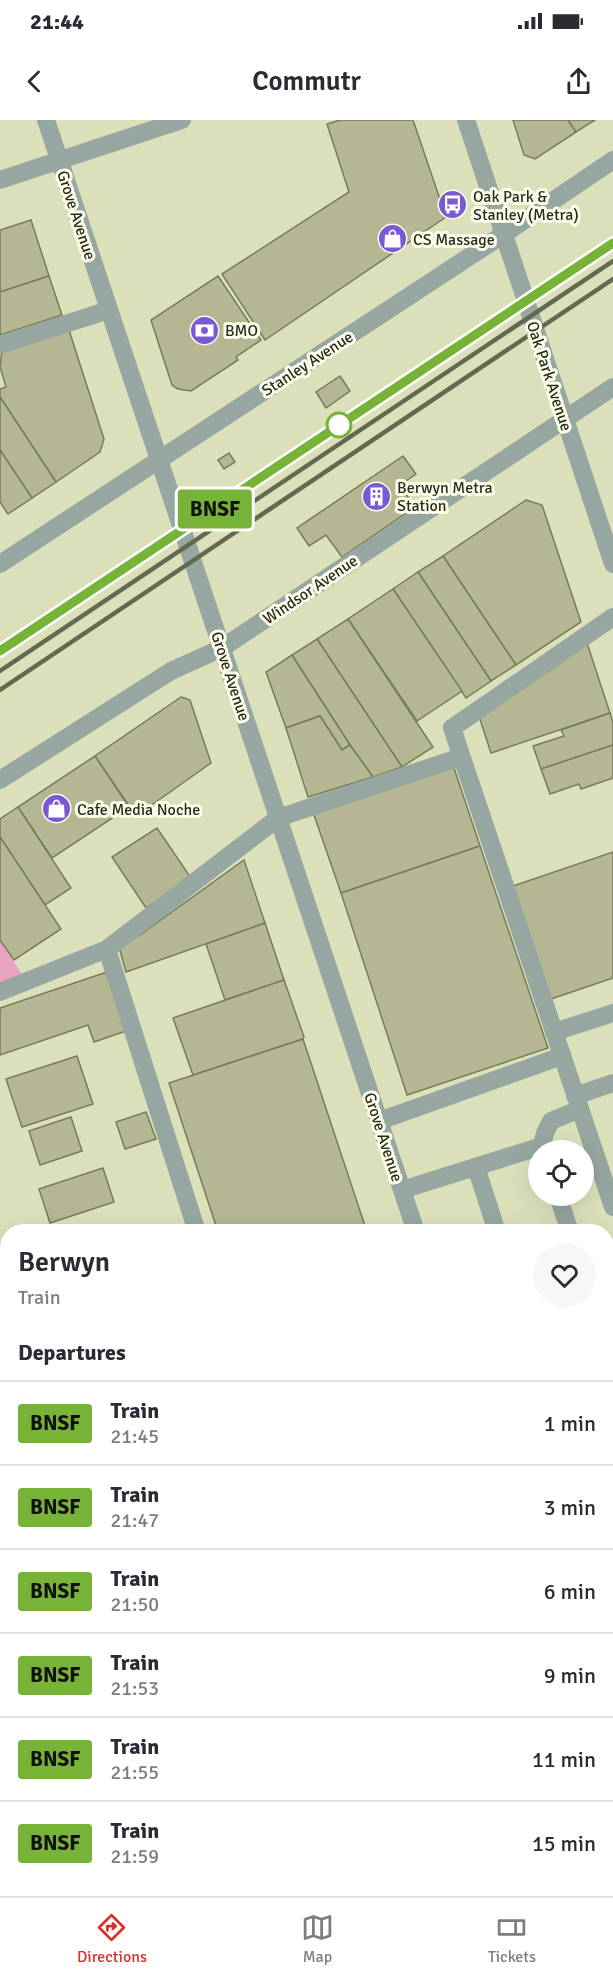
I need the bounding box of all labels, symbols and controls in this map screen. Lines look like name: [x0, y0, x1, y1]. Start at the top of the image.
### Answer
text: 21:44: [30, 8, 84, 35]
icon: back: [18, 65, 51, 98]
text: Commutr: [252, 65, 361, 98]
icon: share: [562, 65, 595, 98]
street label: Grove Avenue: [52, 168, 100, 262]
place label: Oak Park & Stanley (Metra): [473, 187, 579, 225]
bus stop icon: Oak Park & Stanley (Metra): [436, 189, 468, 221]
shop icon: CS Massage: [376, 223, 408, 255]
place label: CS Massage: [413, 230, 495, 250]
bank icon: BMO: [188, 314, 220, 346]
street label: Oak Park Avenue: [522, 319, 576, 434]
place label: BMO: [225, 321, 258, 341]
street label: Stanley Avenue: [258, 327, 357, 401]
unlabelled marker: [326, 412, 352, 438]
place label: Berwyn Metra Station: [397, 478, 493, 516]
building icon: Berwyn Metra Station: [360, 480, 392, 512]
line badge: BNSF: [173, 490, 257, 528]
text: BNSF: [190, 496, 240, 522]
street label: Windsor Avenue: [259, 551, 362, 629]
street label: Grove Avenue: [206, 629, 254, 723]
shop icon: Cafe Media Noche: [40, 793, 72, 825]
place label: Cafe Media Noche: [77, 800, 200, 820]
street label: Grove Avenue: [359, 1090, 407, 1184]
map controls: [528, 1140, 594, 1206]
button: locate: [528, 1140, 594, 1206]
button: heart: [533, 1244, 596, 1307]
text: Berwyn: [18, 1245, 110, 1279]
text: Train: [18, 1285, 61, 1310]
text: Departures: [18, 1339, 126, 1366]
text: Train: [110, 1397, 159, 1424]
text: BNSF: [30, 1410, 80, 1436]
text: 1 min: [544, 1410, 596, 1437]
text: 21:45: [110, 1424, 159, 1449]
text: Train: [110, 1481, 159, 1508]
text: BNSF: [30, 1494, 80, 1520]
text: 3 min: [544, 1494, 596, 1521]
text: 21:47: [110, 1508, 159, 1533]
text: Train: [110, 1565, 159, 1592]
text: BNSF: [30, 1578, 80, 1604]
text: 6 min: [544, 1578, 596, 1605]
text: 21:50: [110, 1592, 159, 1617]
text: Train: [110, 1649, 159, 1676]
text: BNSF: [30, 1662, 80, 1688]
text: 9 min: [544, 1662, 596, 1689]
text: 21:53: [110, 1676, 159, 1701]
text: Train: [110, 1733, 159, 1760]
text: BNSF: [30, 1746, 80, 1772]
text: 11 min: [532, 1746, 596, 1773]
text: 21:55: [110, 1760, 159, 1785]
text: Train: [110, 1817, 159, 1844]
text: BNSF: [30, 1830, 80, 1856]
text: 15 min: [532, 1830, 596, 1857]
text: 21:59: [110, 1844, 159, 1869]
tab: Directions: [77, 1911, 147, 1967]
tab: Map: [301, 1911, 334, 1967]
tab: Tickets: [488, 1911, 536, 1967]

